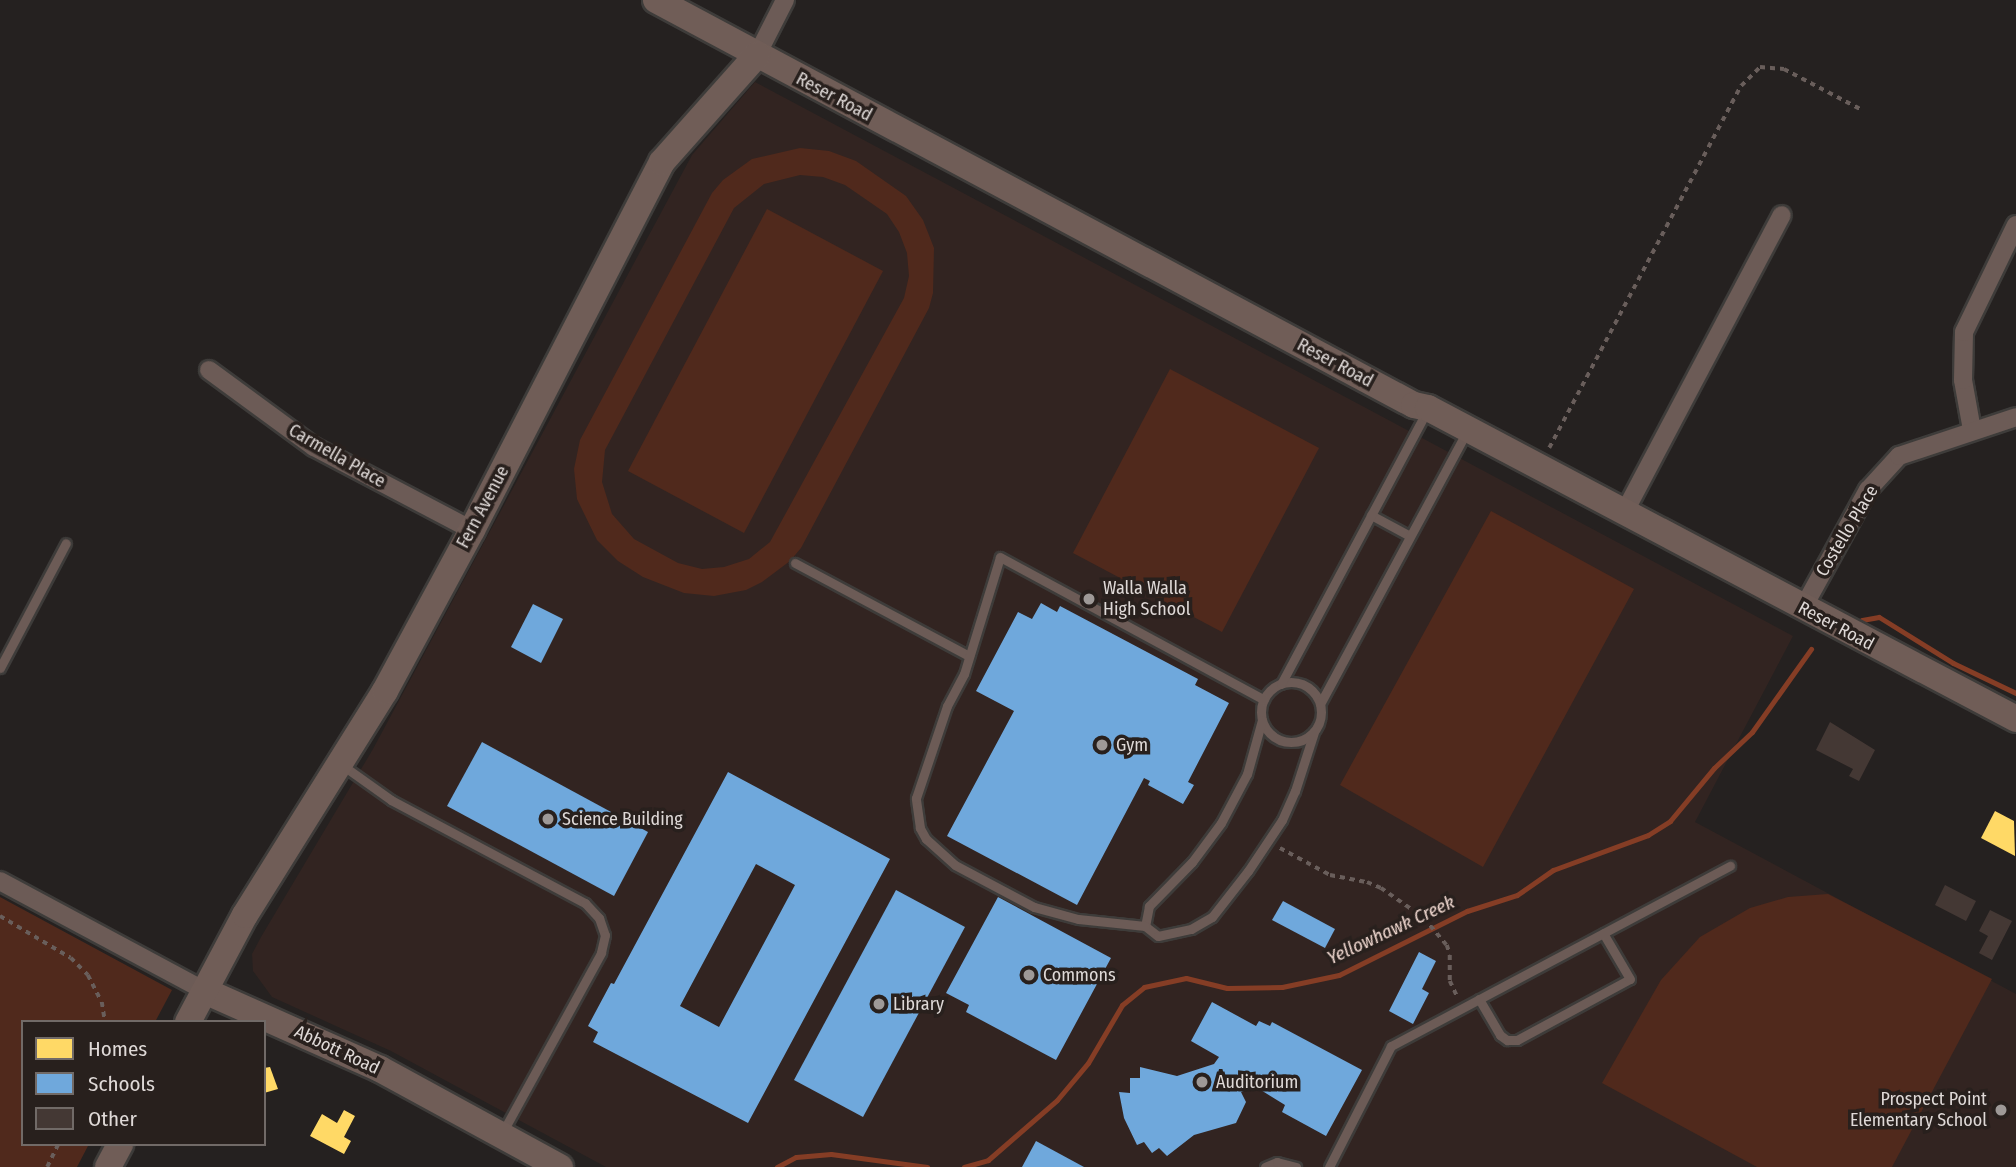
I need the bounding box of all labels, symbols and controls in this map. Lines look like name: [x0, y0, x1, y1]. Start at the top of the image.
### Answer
street label: Reser Road: [792, 68, 876, 126]
street label: Reser Road: [1293, 334, 1377, 392]
street label: Carmella Place: [285, 420, 389, 492]
street label: Fern Avenue: [452, 462, 514, 552]
street label: Costello Place: [1811, 481, 1883, 581]
place label: Walla Walla High School: [1103, 578, 1190, 620]
marker: Walla Walla High School: [1081, 591, 1097, 607]
street label: Reser Road: [1794, 597, 1878, 655]
place label: Gym: [1116, 734, 1148, 756]
marker: Gym: [1094, 737, 1110, 753]
place label: Science Building: [562, 808, 683, 830]
marker: Science Building: [540, 811, 556, 827]
water label: Yellowhawk Creek: [1324, 891, 1458, 969]
place label: Commons: [1043, 964, 1116, 986]
marker: Commons: [1021, 967, 1037, 983]
place label: Library: [893, 993, 944, 1015]
marker: Library: [871, 996, 887, 1012]
legend: [21, 1020, 266, 1146]
street label: Abbott Road: [291, 1021, 383, 1079]
text: Homes: [88, 1036, 147, 1062]
text: Schools: [88, 1071, 155, 1097]
place label: Auditorium: [1216, 1071, 1298, 1093]
marker: Auditorium: [1194, 1074, 1210, 1090]
place label: Prospect Point Elementary School: [1850, 1089, 1987, 1132]
marker: Prospect Point Elementary School: [1993, 1102, 2009, 1118]
text: Other: [88, 1106, 137, 1132]

